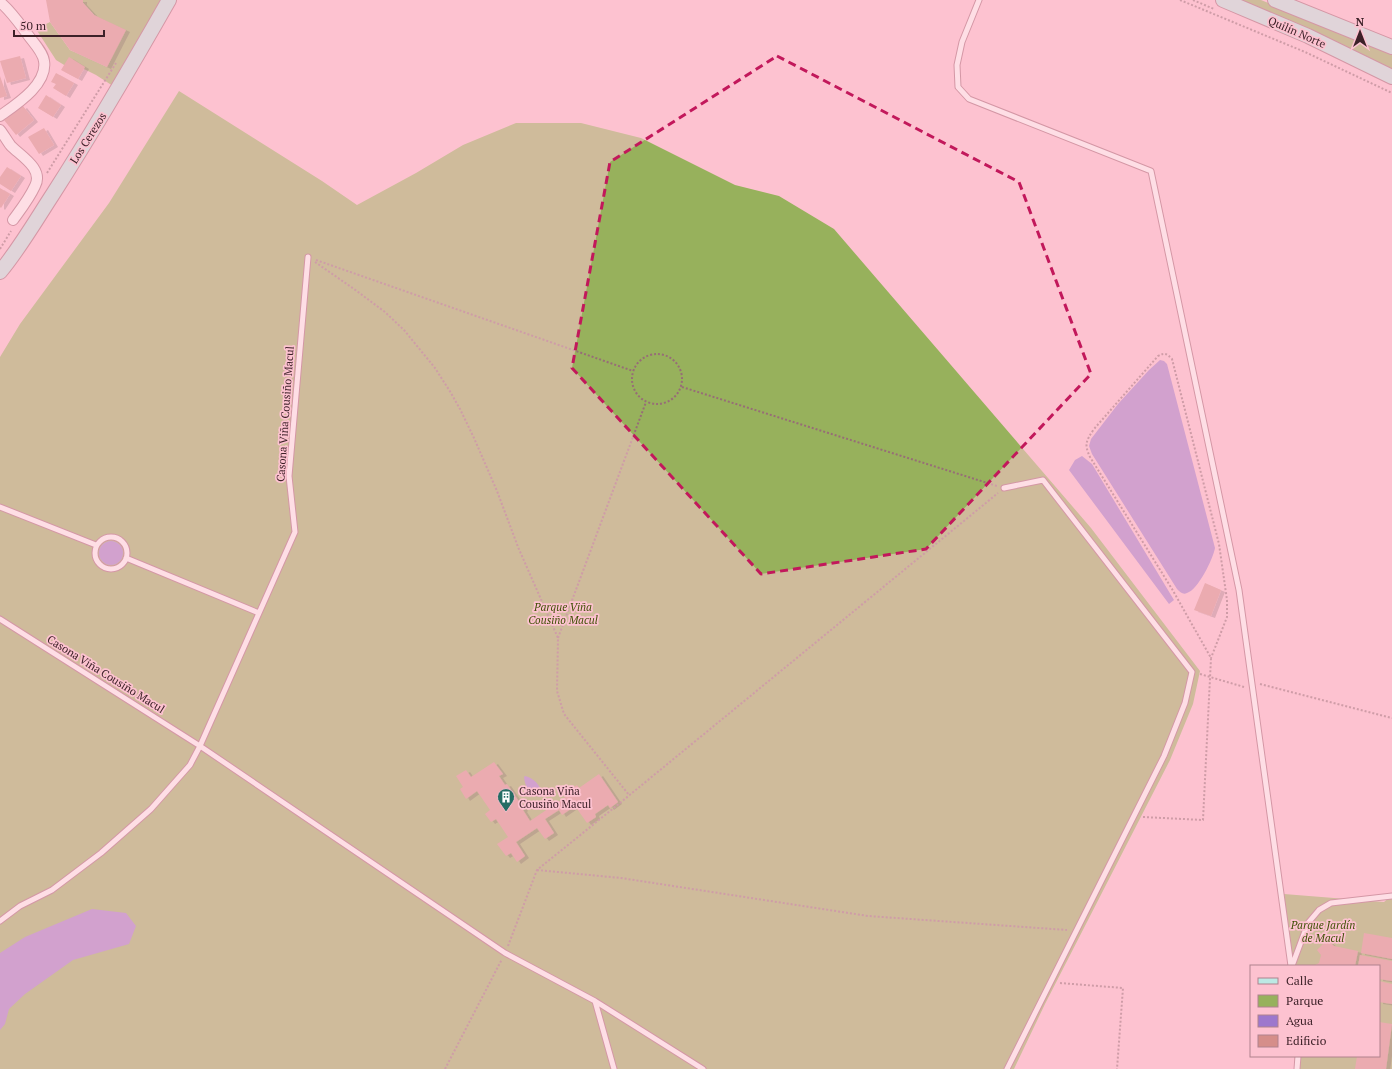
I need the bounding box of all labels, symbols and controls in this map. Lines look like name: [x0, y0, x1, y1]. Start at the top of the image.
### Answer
scale bar: [14, 12, 104, 38]
north arrow: [1340, 12, 1380, 52]
street label: Quilín Norte: [1266, 13, 1328, 51]
text: N: [1356, 15, 1365, 29]
text: 50 m: [20, 18, 47, 33]
street label: Los Cerezos: [67, 110, 109, 166]
street label: Casona Viña Cousiño Macul: [273, 346, 297, 482]
park label: Parque Viña Cousiño Macul: [528, 600, 598, 627]
street label: Casona Viña Cousiño Macul: [45, 632, 167, 716]
place label: Casona Viña Cousiño Macul: [519, 784, 591, 811]
building icon: Casona Viña Cousiño Macul: [496, 787, 516, 812]
park label: Parque Jardín de Macul: [1290, 918, 1355, 945]
legend: [1250, 965, 1380, 1057]
text: Calle: [1286, 973, 1313, 988]
text: Parque: [1286, 993, 1323, 1008]
text: Agua: [1286, 1013, 1313, 1028]
text: Edificio: [1286, 1033, 1327, 1048]

